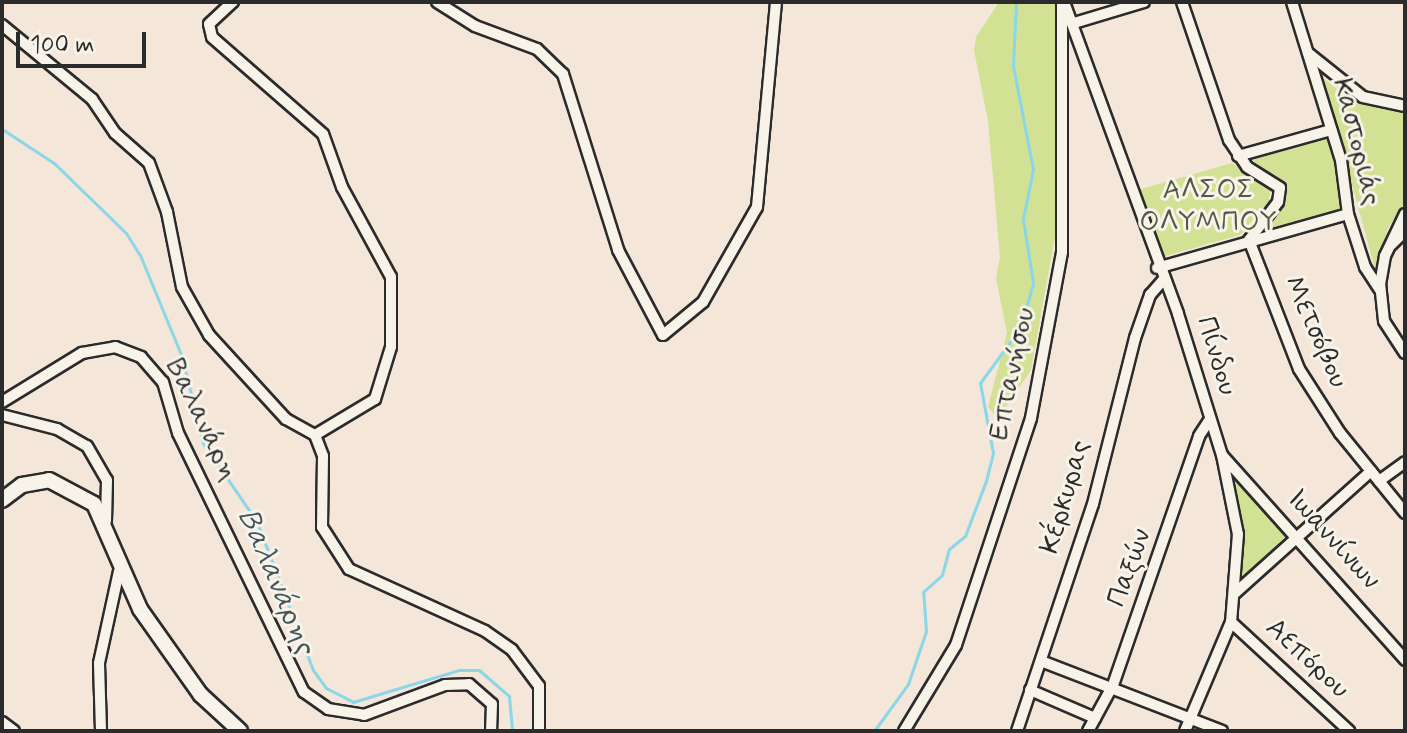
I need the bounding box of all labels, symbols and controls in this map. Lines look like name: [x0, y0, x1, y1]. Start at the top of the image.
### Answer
scale bar: [20, 16, 150, 66]
text: 100 m: [30, 30, 94, 61]
street label: Καστοριάς: [1324, 75, 1388, 209]
park label: ΑΛΣΟΣ ΟΛΥΜΠΟΥ: [1139, 174, 1277, 240]
street label: Μετσόβου: [1275, 271, 1355, 393]
street label: Επτανήσου: [983, 305, 1043, 443]
street label: Πίνδου: [1188, 313, 1244, 399]
street label: Βαλανάρη: [157, 354, 245, 486]
street label: Κέρκυρας: [1034, 436, 1098, 558]
street label: Ιωαννίνων: [1279, 483, 1387, 597]
water label: Βαλανάρης: [229, 504, 323, 660]
street label: Παξών: [1100, 524, 1160, 612]
street label: Αεπόρου: [1258, 612, 1356, 706]

